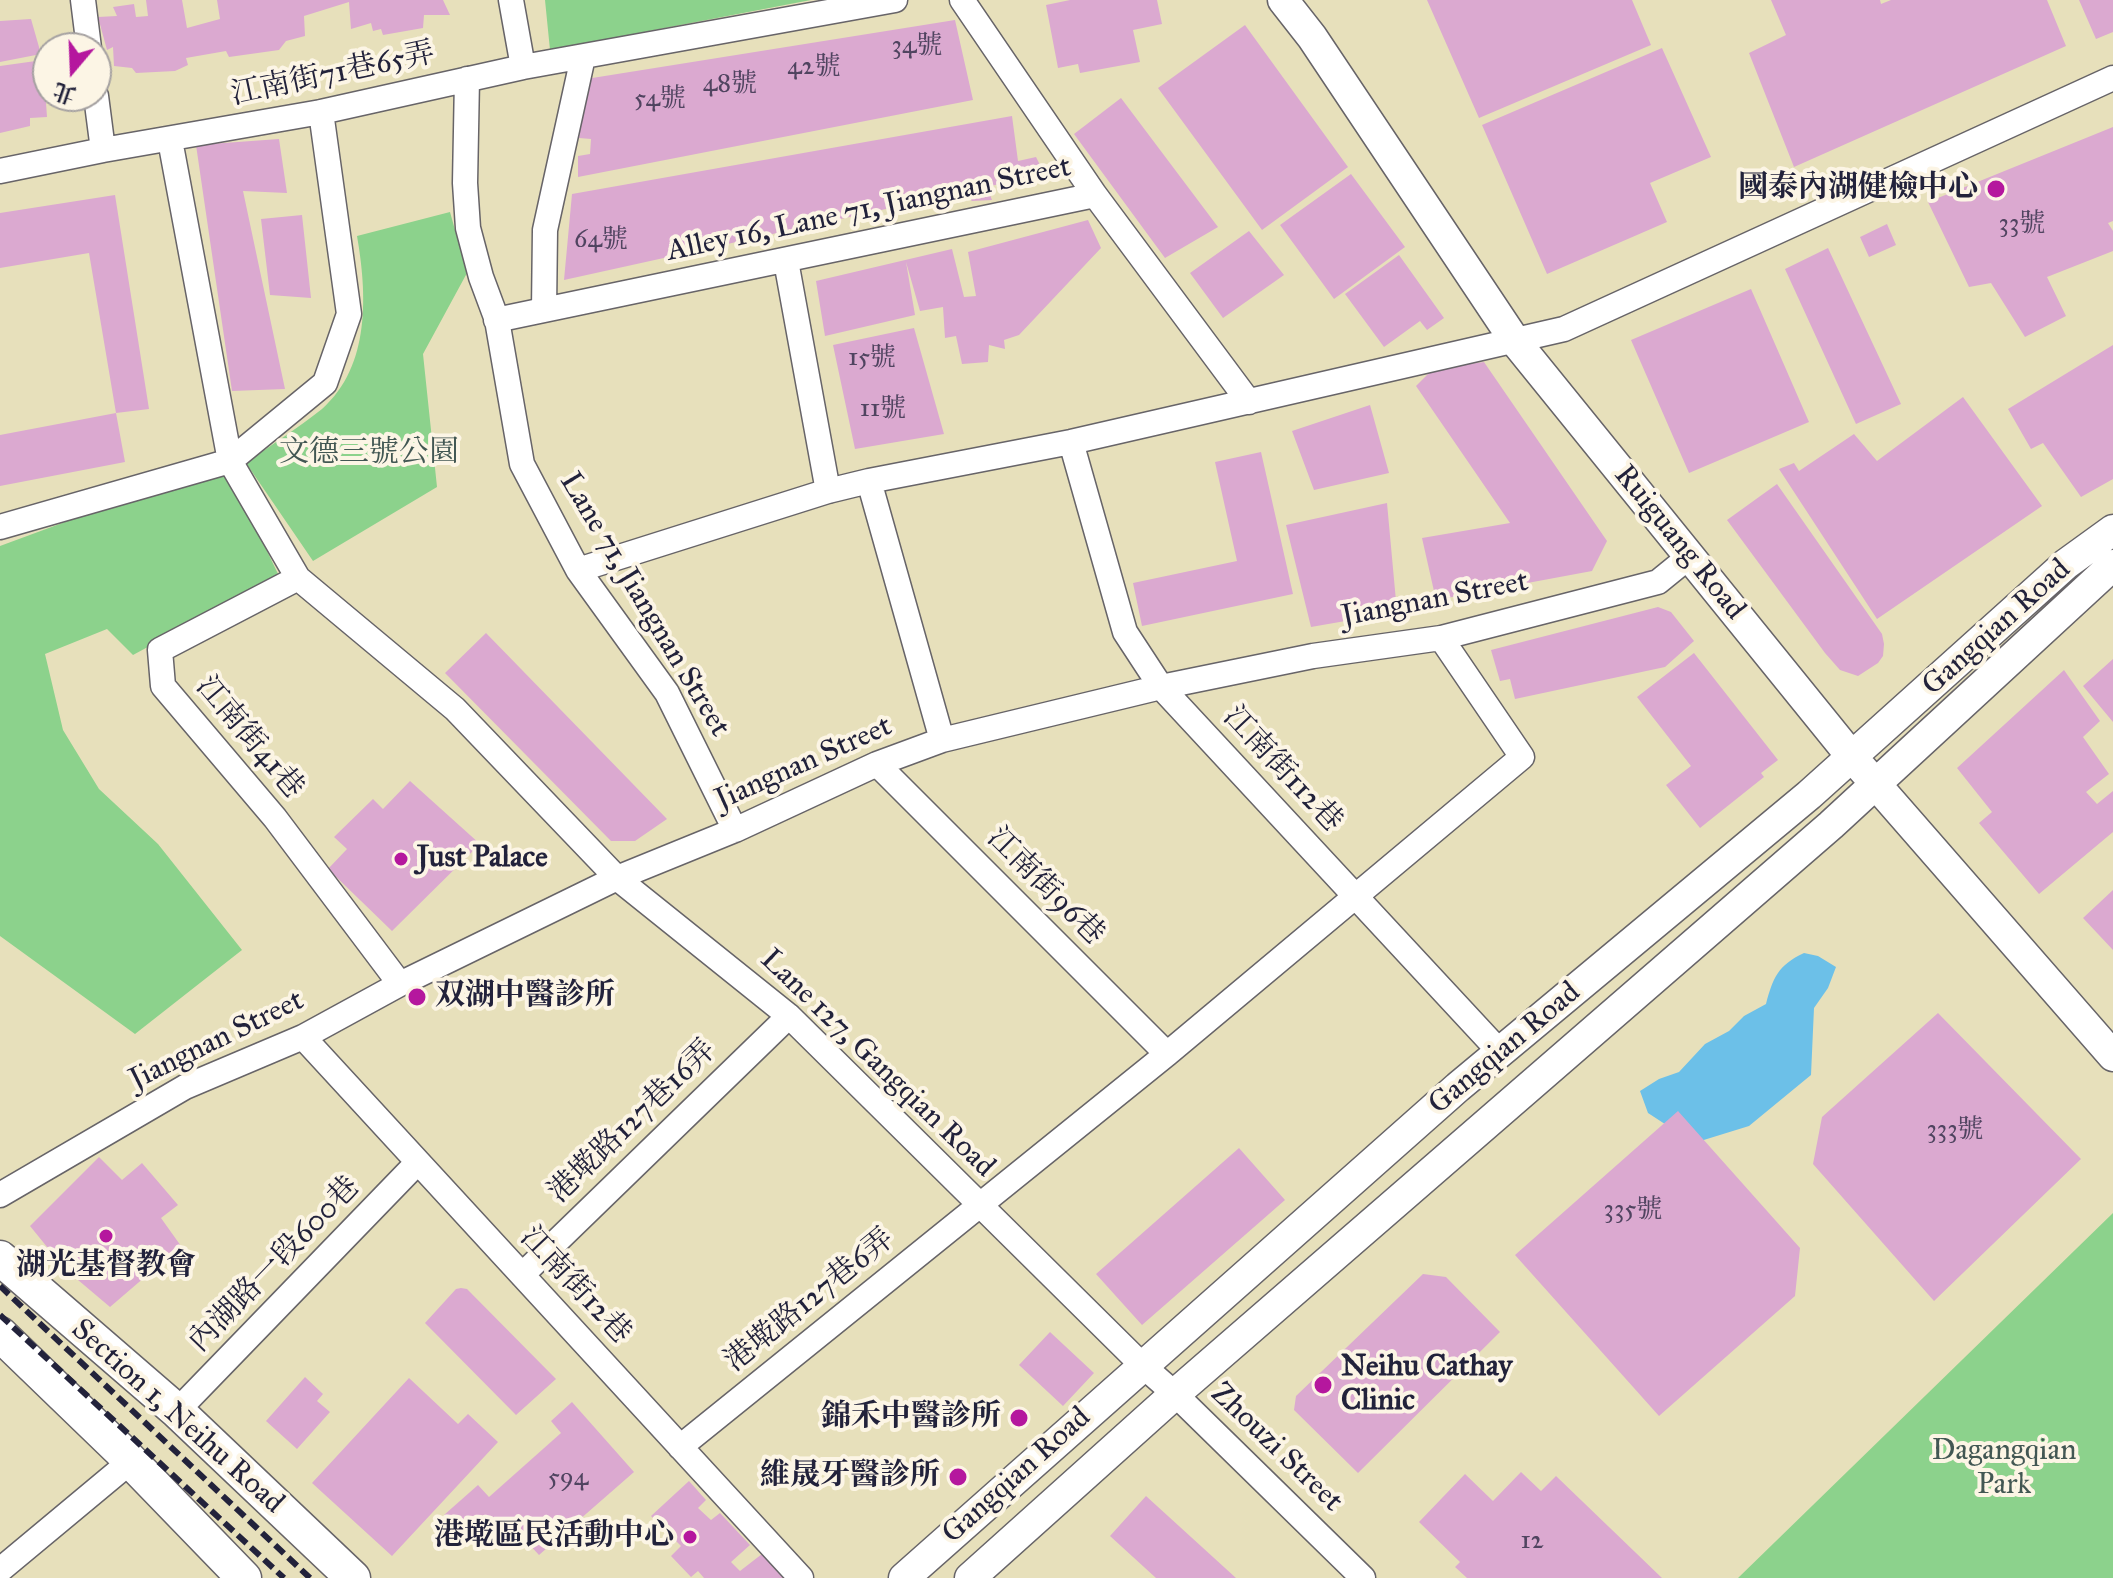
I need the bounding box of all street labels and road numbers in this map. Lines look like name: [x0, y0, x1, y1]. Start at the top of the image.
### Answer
street label: 江南街71巷65弄: [228, 36, 438, 114]
street label: Alley 16, Lane 71, Jiangnan Street: [664, 150, 1074, 270]
street label: Ruiguang Road: [1606, 458, 1752, 628]
street label: Lane 71, Jiangnan Street: [551, 467, 737, 743]
street label: Gangqian Road: [1916, 552, 2078, 704]
street label: Jiangnan Street: [1339, 564, 1531, 636]
street label: 江南街41巷: [187, 670, 311, 806]
street label: 江南街112巷: [1215, 700, 1349, 840]
street label: Jiangnan Street: [710, 709, 898, 819]
street label: 江南街96巷: [979, 821, 1111, 953]
street label: Lane 127, Gangqian Road: [752, 943, 1002, 1185]
street label: Gangqian Road: [1422, 975, 1588, 1123]
street label: Jiangnan Street: [124, 983, 310, 1099]
street label: 港墘路127巷16弄: [542, 1033, 724, 1211]
street label: 內湖路一段600巷: [182, 1170, 368, 1360]
street label: 江南街12巷: [512, 1220, 638, 1352]
street label: 港墘路127巷6弄: [718, 1222, 902, 1380]
street label: Section 1, Neihu Road: [63, 1312, 291, 1522]
street label: Zhouzi Street: [1202, 1376, 1350, 1520]
street label: Gangqian Road: [936, 1400, 1098, 1552]

